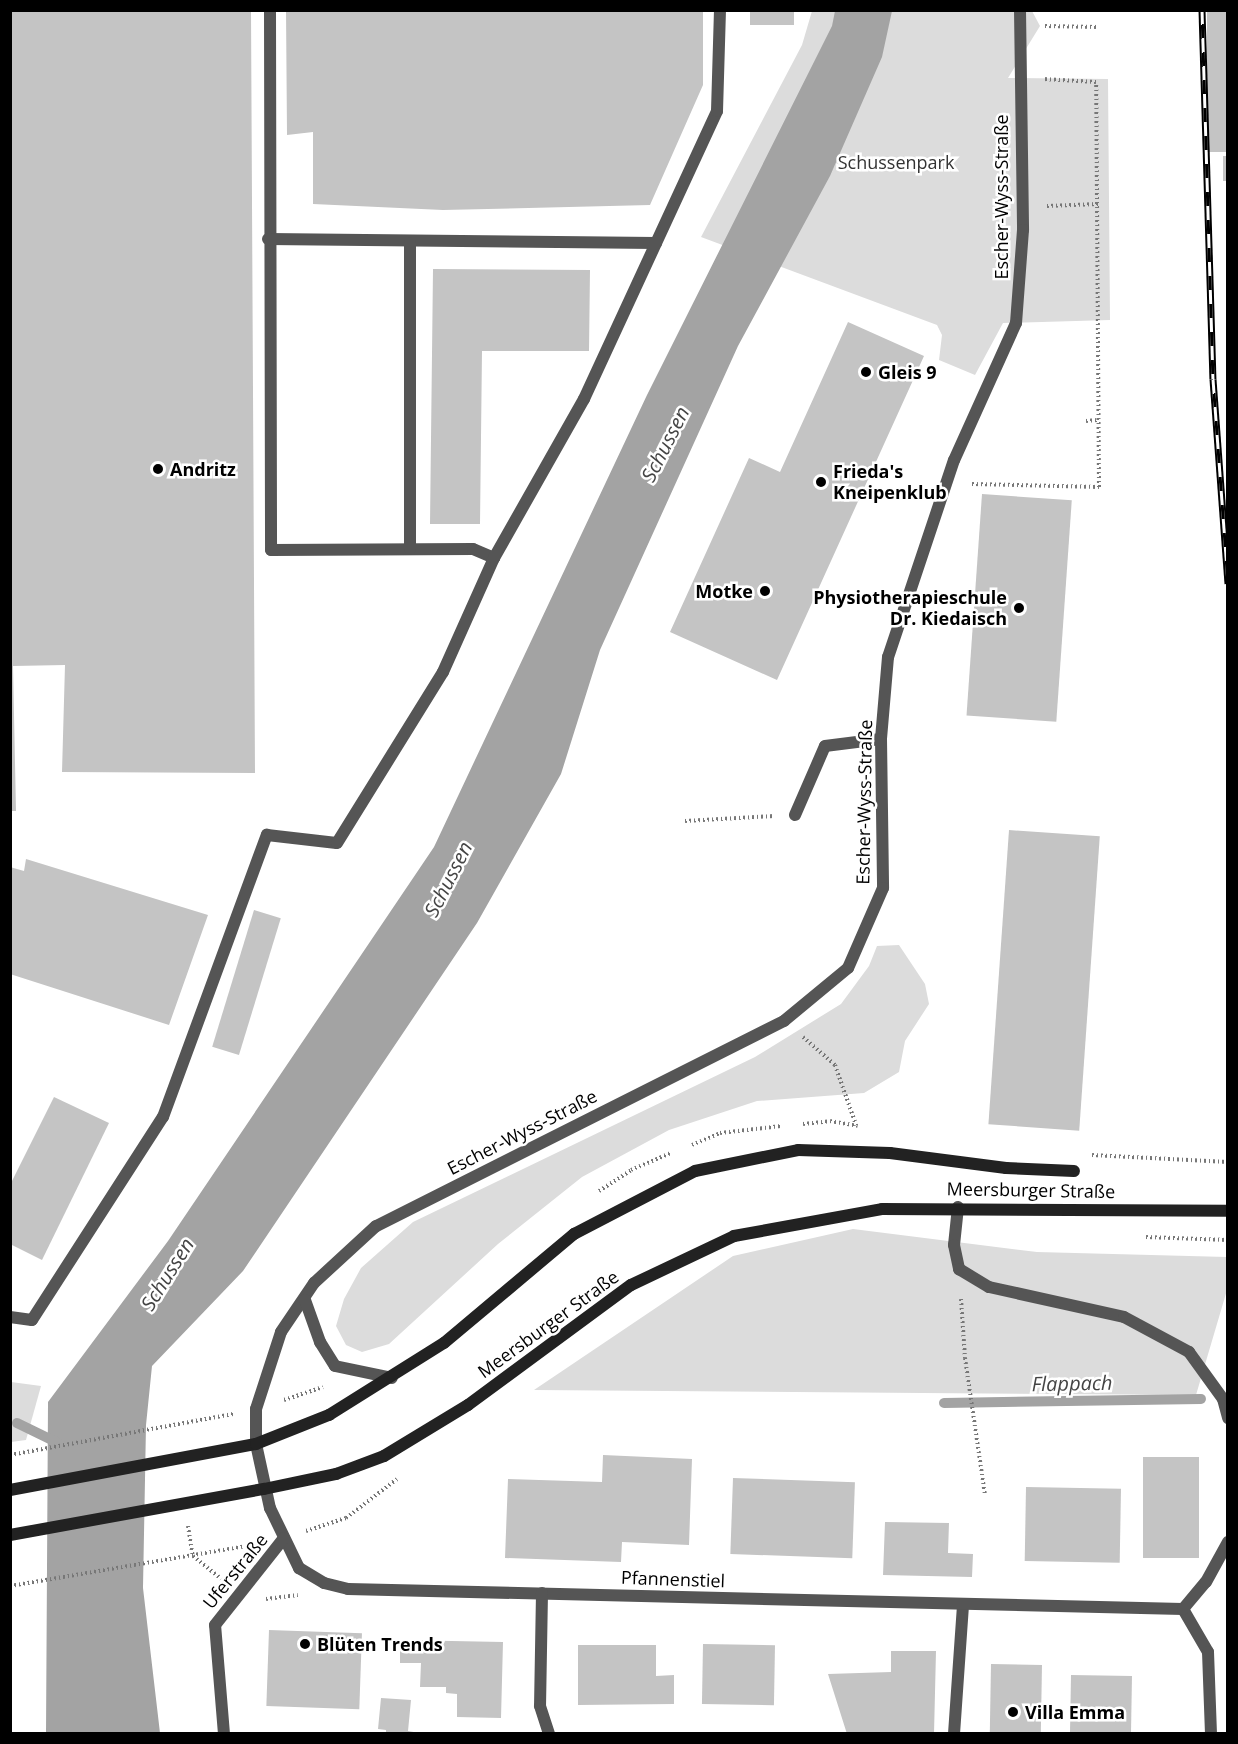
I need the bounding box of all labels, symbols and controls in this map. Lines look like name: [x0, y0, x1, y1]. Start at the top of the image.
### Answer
street label: Escher-Wyss-Straße: [990, 114, 1012, 280]
park label: Schussenpark: [838, 151, 954, 173]
place label: Gleis 9: [878, 361, 937, 383]
marker: Gleis 9: [859, 365, 873, 379]
water label: Schussen: [636, 403, 694, 485]
place label: Andritz: [170, 458, 236, 480]
place label: Frieda's Kneipenklub: [833, 461, 947, 504]
marker: Andritz: [151, 462, 165, 476]
marker: Frieda's Kneipenklub: [814, 475, 828, 489]
place label: Motke: [695, 580, 753, 602]
marker: Motke: [758, 584, 772, 598]
place label: Physiotherapieschule Dr. Kiedaisch: [813, 587, 1007, 630]
marker: Physiotherapieschule Dr. Kiedaisch: [1012, 601, 1026, 615]
street label: Escher-Wyss-Straße: [852, 719, 876, 885]
water label: Schussen: [419, 838, 477, 920]
street label: Escher-Wyss-Straße: [444, 1085, 600, 1179]
street label: Meersburger Straße: [947, 1178, 1115, 1202]
water label: Schussen: [135, 1233, 199, 1315]
street label: Meersburger Straße: [473, 1266, 623, 1382]
water label: Flappach: [1031, 1370, 1113, 1396]
street label: Uferstraße: [198, 1529, 272, 1613]
street label: Pfannenstiel: [621, 1566, 725, 1592]
place label: Blüten Trends: [317, 1633, 443, 1655]
marker: Blüten Trends: [298, 1637, 312, 1651]
place label: Villa Emma: [1025, 1701, 1125, 1723]
marker: Villa Emma: [1006, 1705, 1020, 1719]

